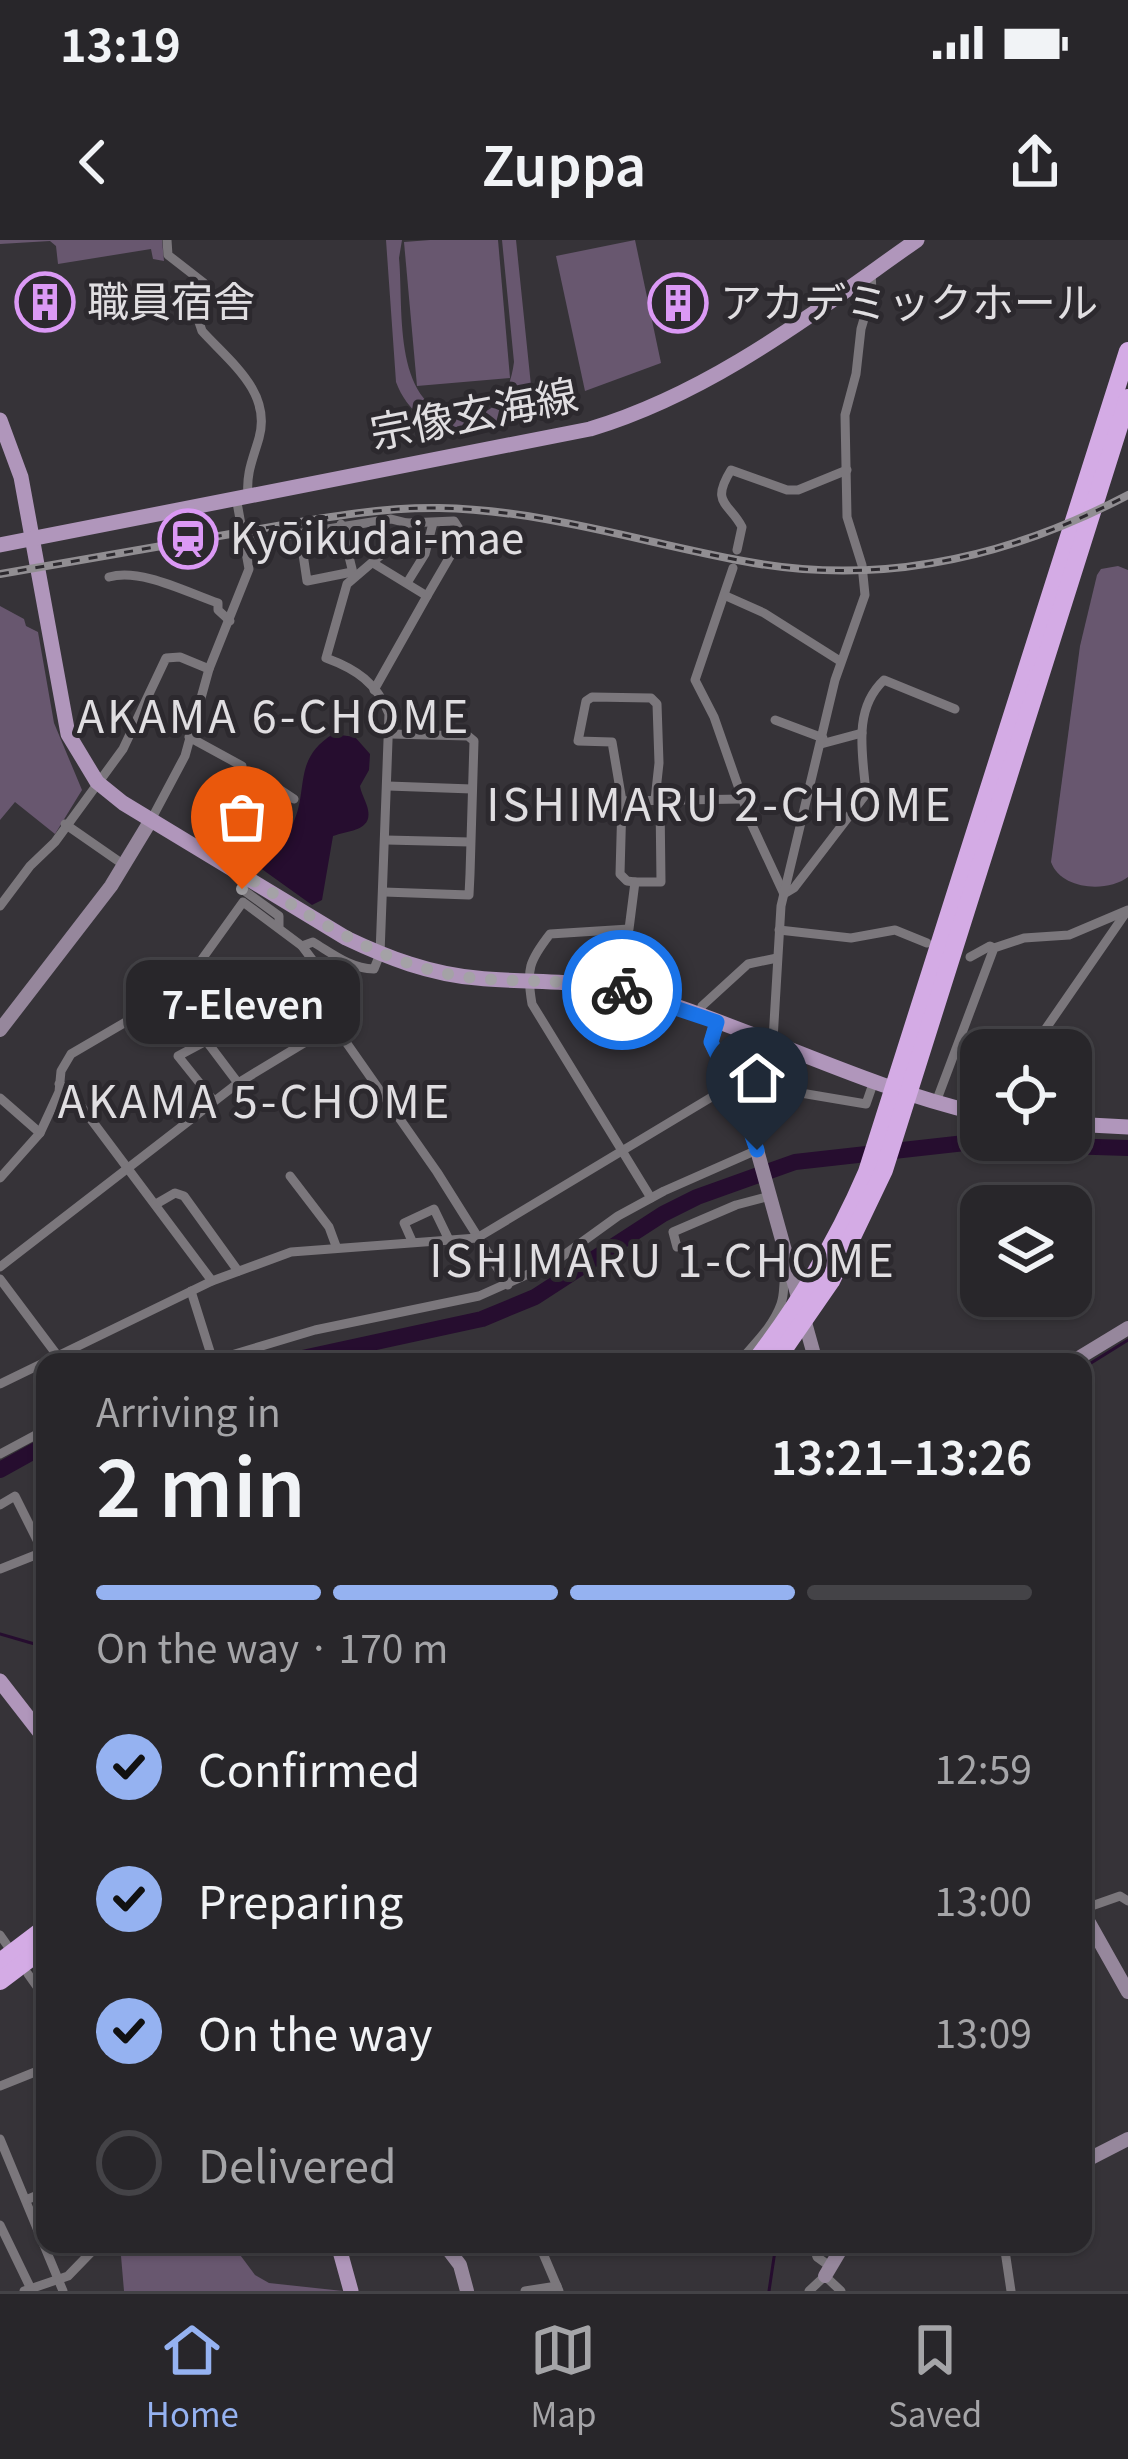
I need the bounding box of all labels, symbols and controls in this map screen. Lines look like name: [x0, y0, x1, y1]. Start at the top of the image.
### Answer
text: 13:19: [60, 10, 181, 75]
text: Zuppa: [482, 123, 646, 202]
icon: back: [60, 129, 126, 195]
icon: share: [1002, 129, 1068, 195]
place label: 職員宿舎: [87, 268, 255, 329]
place label: アカデミックホール: [720, 269, 1098, 330]
building icon: 職員宿舎: [14, 271, 76, 333]
building icon: アカデミックホール: [647, 272, 709, 334]
street label: 宗像玄海線: [364, 361, 582, 461]
place label: Kyōikudai-mae: [230, 505, 524, 566]
station icon: Kyōikudai-mae: [157, 508, 219, 570]
district label: AKAMA 6-CHOME: [77, 681, 471, 746]
pin: [191, 766, 293, 889]
district label: ISHIMARU 2-CHOME: [486, 769, 954, 834]
icon: bag: [209, 784, 275, 850]
courier: [562, 930, 682, 1050]
icon: bike: [589, 957, 655, 1023]
callout: 7-Eleven: [125, 961, 359, 1045]
text: 7-Eleven: [162, 974, 324, 1030]
pin: [706, 1027, 808, 1150]
map controls: [960, 1029, 1092, 1317]
button: locate: [960, 1029, 1092, 1161]
icon: home: [724, 1045, 790, 1111]
district label: AKAMA 5-CHOME: [58, 1066, 452, 1131]
button: layers: [960, 1185, 1092, 1317]
district label: ISHIMARU 1-CHOME: [429, 1225, 897, 1290]
text: Arriving in: [96, 1382, 281, 1438]
text: 13:21–13:26: [771, 1423, 1032, 1488]
text: 2 min: [96, 1427, 306, 1539]
text: On the way · 170 m: [96, 1618, 448, 1674]
icon: check: [96, 1734, 162, 1800]
text: Confirmed: [198, 1735, 420, 1800]
text: 12:59: [935, 1739, 1032, 1795]
icon: check: [96, 1866, 162, 1932]
text: Preparing: [198, 1867, 403, 1932]
text: 13:00: [935, 1871, 1032, 1927]
icon: check: [96, 1998, 162, 2064]
text: On the way: [198, 1999, 432, 2064]
text: 13:09: [935, 2003, 1032, 2059]
text: Delivered: [198, 2131, 397, 2196]
tab: Home: [146, 2317, 239, 2437]
tab: Map: [530, 2317, 596, 2437]
tab: Saved: [888, 2317, 982, 2437]

